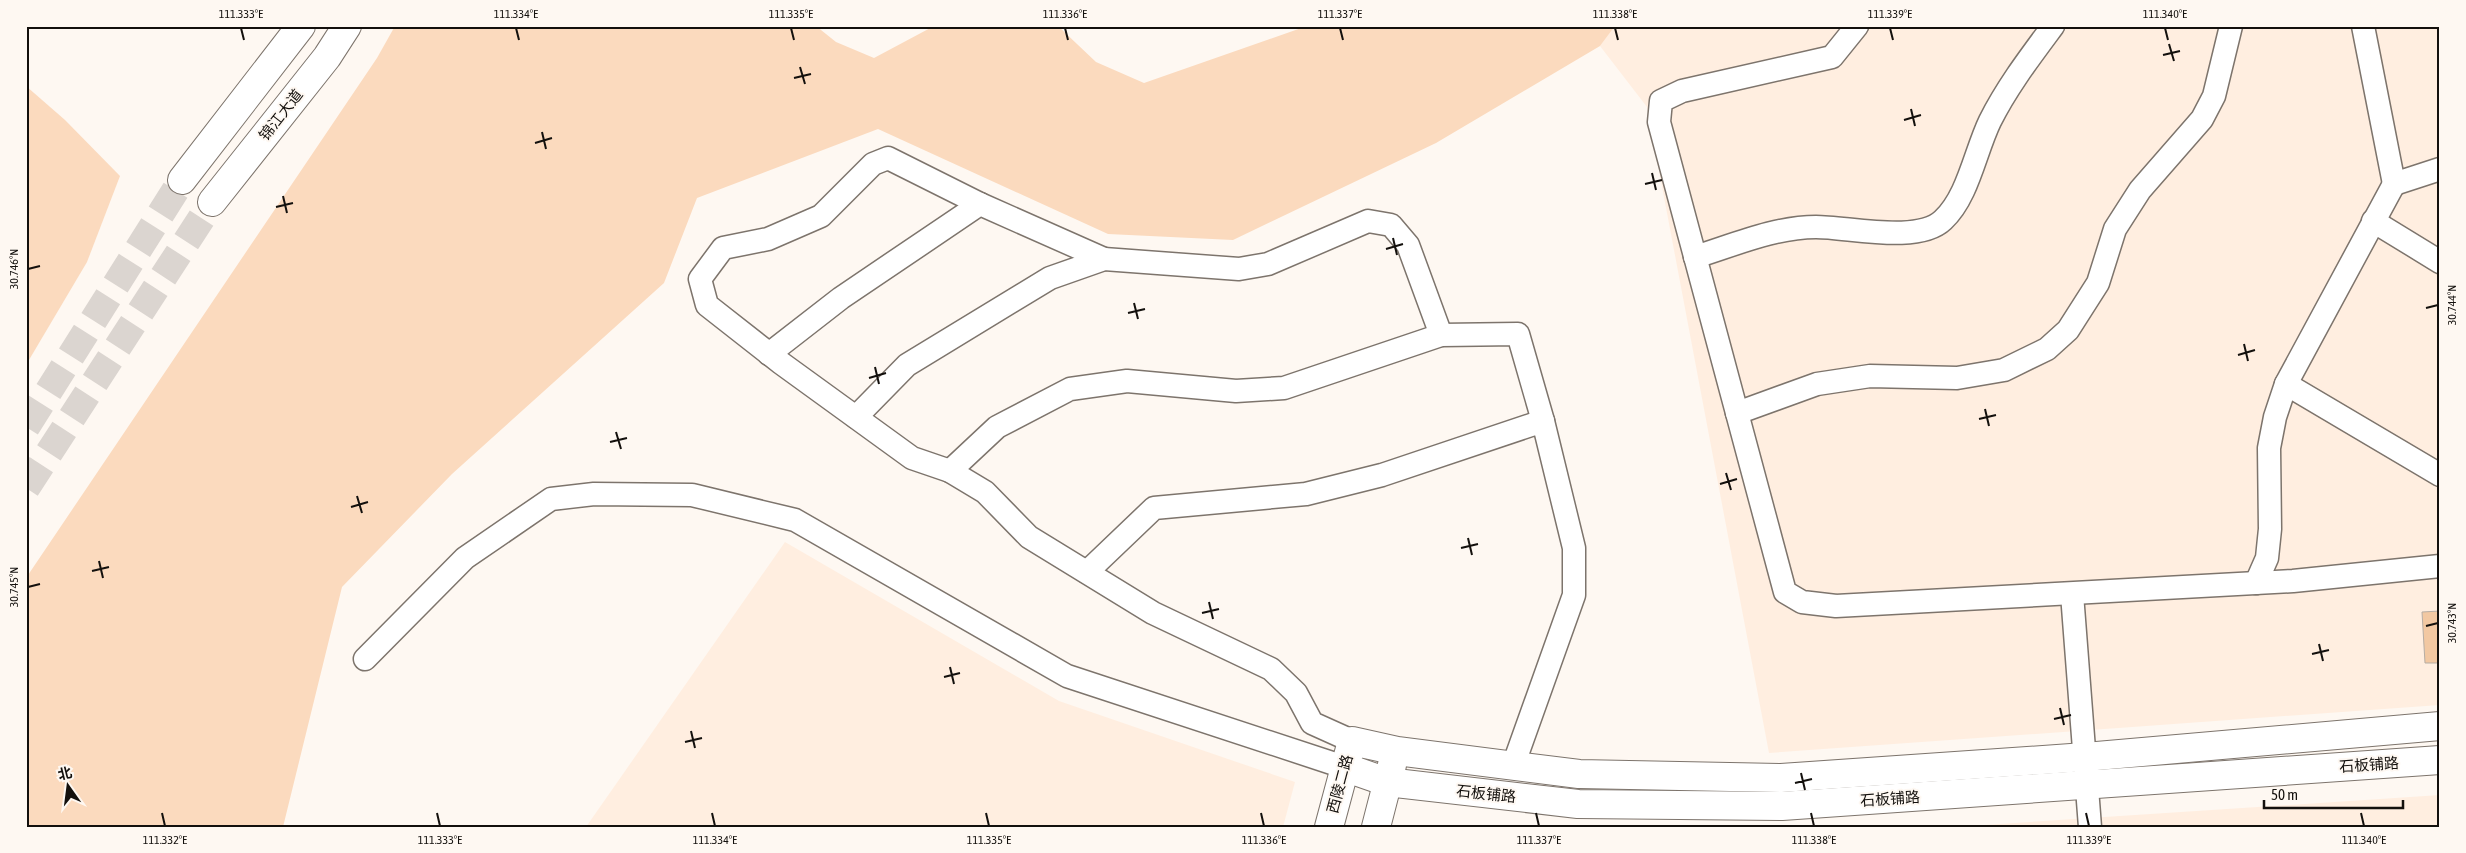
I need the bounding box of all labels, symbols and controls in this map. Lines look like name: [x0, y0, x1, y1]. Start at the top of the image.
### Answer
text: 111.333°E: [219, 7, 263, 21]
text: 111.334°E: [494, 7, 538, 21]
text: 111.335°E: [769, 7, 813, 21]
text: 111.336°E: [1043, 7, 1087, 21]
text: 111.337°E: [1318, 7, 1362, 21]
text: 111.338°E: [1593, 7, 1637, 21]
text: 111.339°E: [1868, 7, 1912, 21]
text: 111.340°E: [2143, 7, 2187, 21]
street label: 锦江大道: [255, 86, 306, 144]
text: 30.746°N: [7, 249, 21, 289]
text: 30.744°N: [2445, 285, 2459, 325]
text: 30.745°N: [7, 567, 21, 607]
text: 30.743°N: [2445, 603, 2459, 643]
street label: 西陵二路: [1324, 753, 1355, 815]
street label: 石板铺路: [2338, 754, 2399, 775]
north arrow: [42, 760, 92, 810]
text: 北: [56, 764, 74, 783]
scale bar: [2264, 778, 2402, 810]
street label: 石板铺路: [1455, 782, 1517, 805]
text: 50 m: [2271, 786, 2298, 803]
street label: 石板铺路: [1859, 788, 1920, 809]
text: 111.332°E: [143, 833, 187, 847]
text: 111.333°E: [418, 833, 462, 847]
text: 111.334°E: [693, 833, 737, 847]
text: 111.335°E: [967, 833, 1011, 847]
text: 111.336°E: [1242, 833, 1286, 847]
text: 111.337°E: [1517, 833, 1561, 847]
text: 111.338°E: [1792, 833, 1836, 847]
text: 111.339°E: [2067, 833, 2111, 847]
text: 111.340°E: [2342, 833, 2386, 847]

